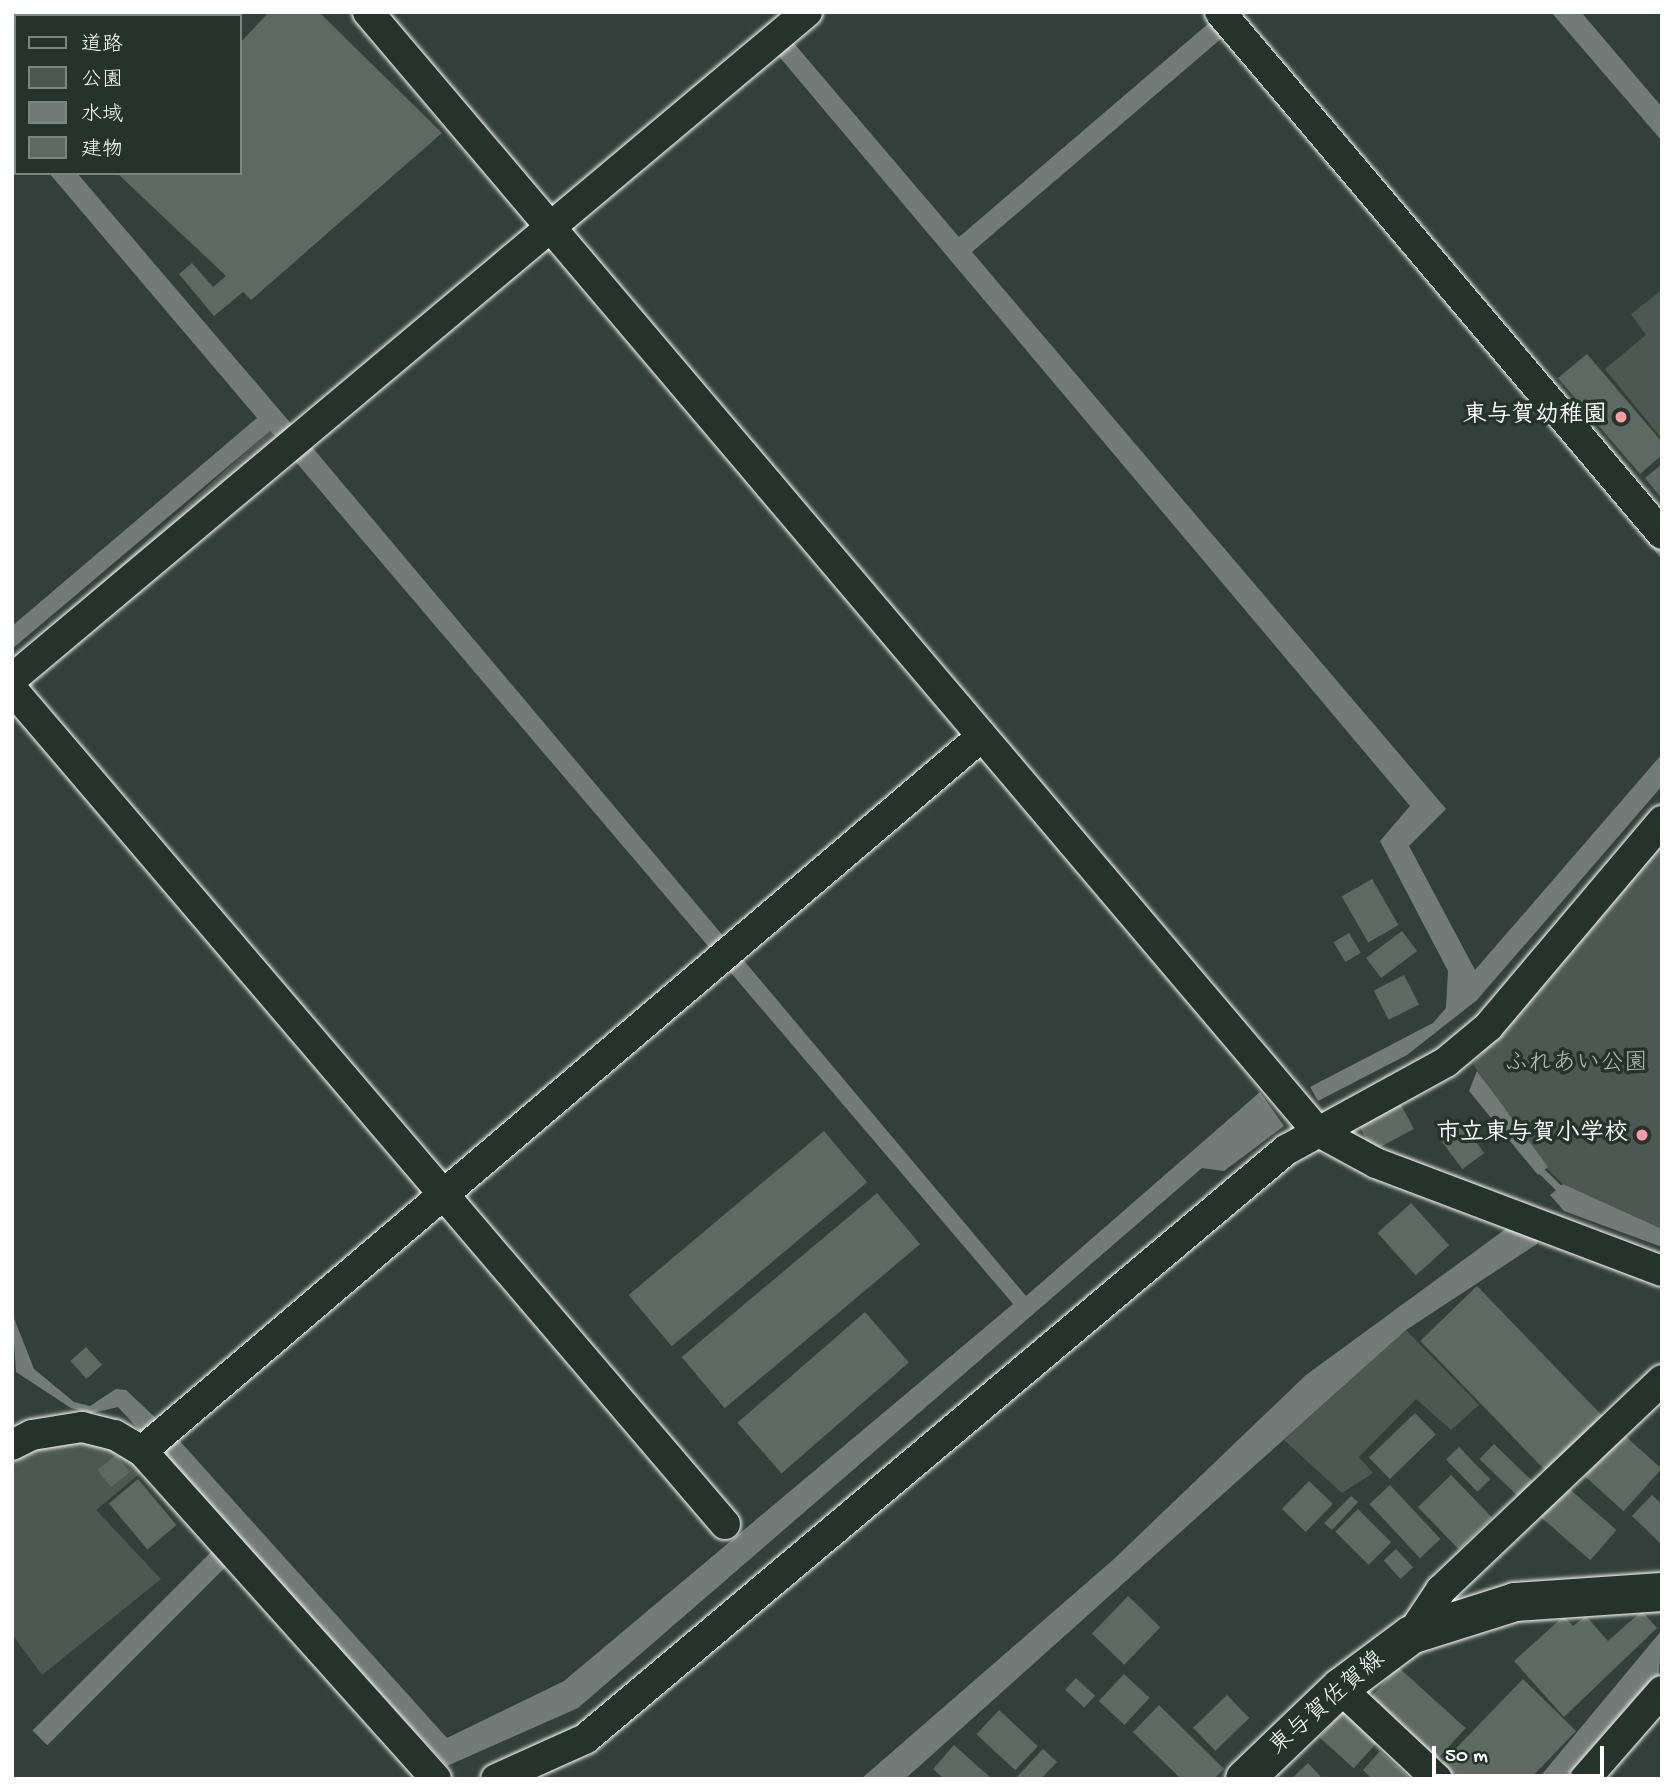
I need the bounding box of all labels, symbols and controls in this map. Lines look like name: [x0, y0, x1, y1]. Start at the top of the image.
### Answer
legend: [14, 14, 242, 175]
text: 道路: [81, 34, 123, 59]
text: 公園: [81, 69, 123, 94]
text: 水域: [81, 104, 123, 129]
text: 建物: [81, 139, 123, 164]
place label: 東与賀幼稚園: [1463, 403, 1607, 431]
marker: 東与賀幼稚園: [1613, 409, 1629, 425]
park label: ふれあい公園: [1504, 1051, 1648, 1079]
place label: 市立東与賀小学校: [1436, 1121, 1628, 1149]
marker: 市立東与賀小学校: [1634, 1127, 1650, 1143]
street label: 東与賀佐賀線: [1264, 1646, 1392, 1762]
scale bar: [1436, 1732, 1608, 1776]
text: 50 m: [1445, 1745, 1488, 1770]

